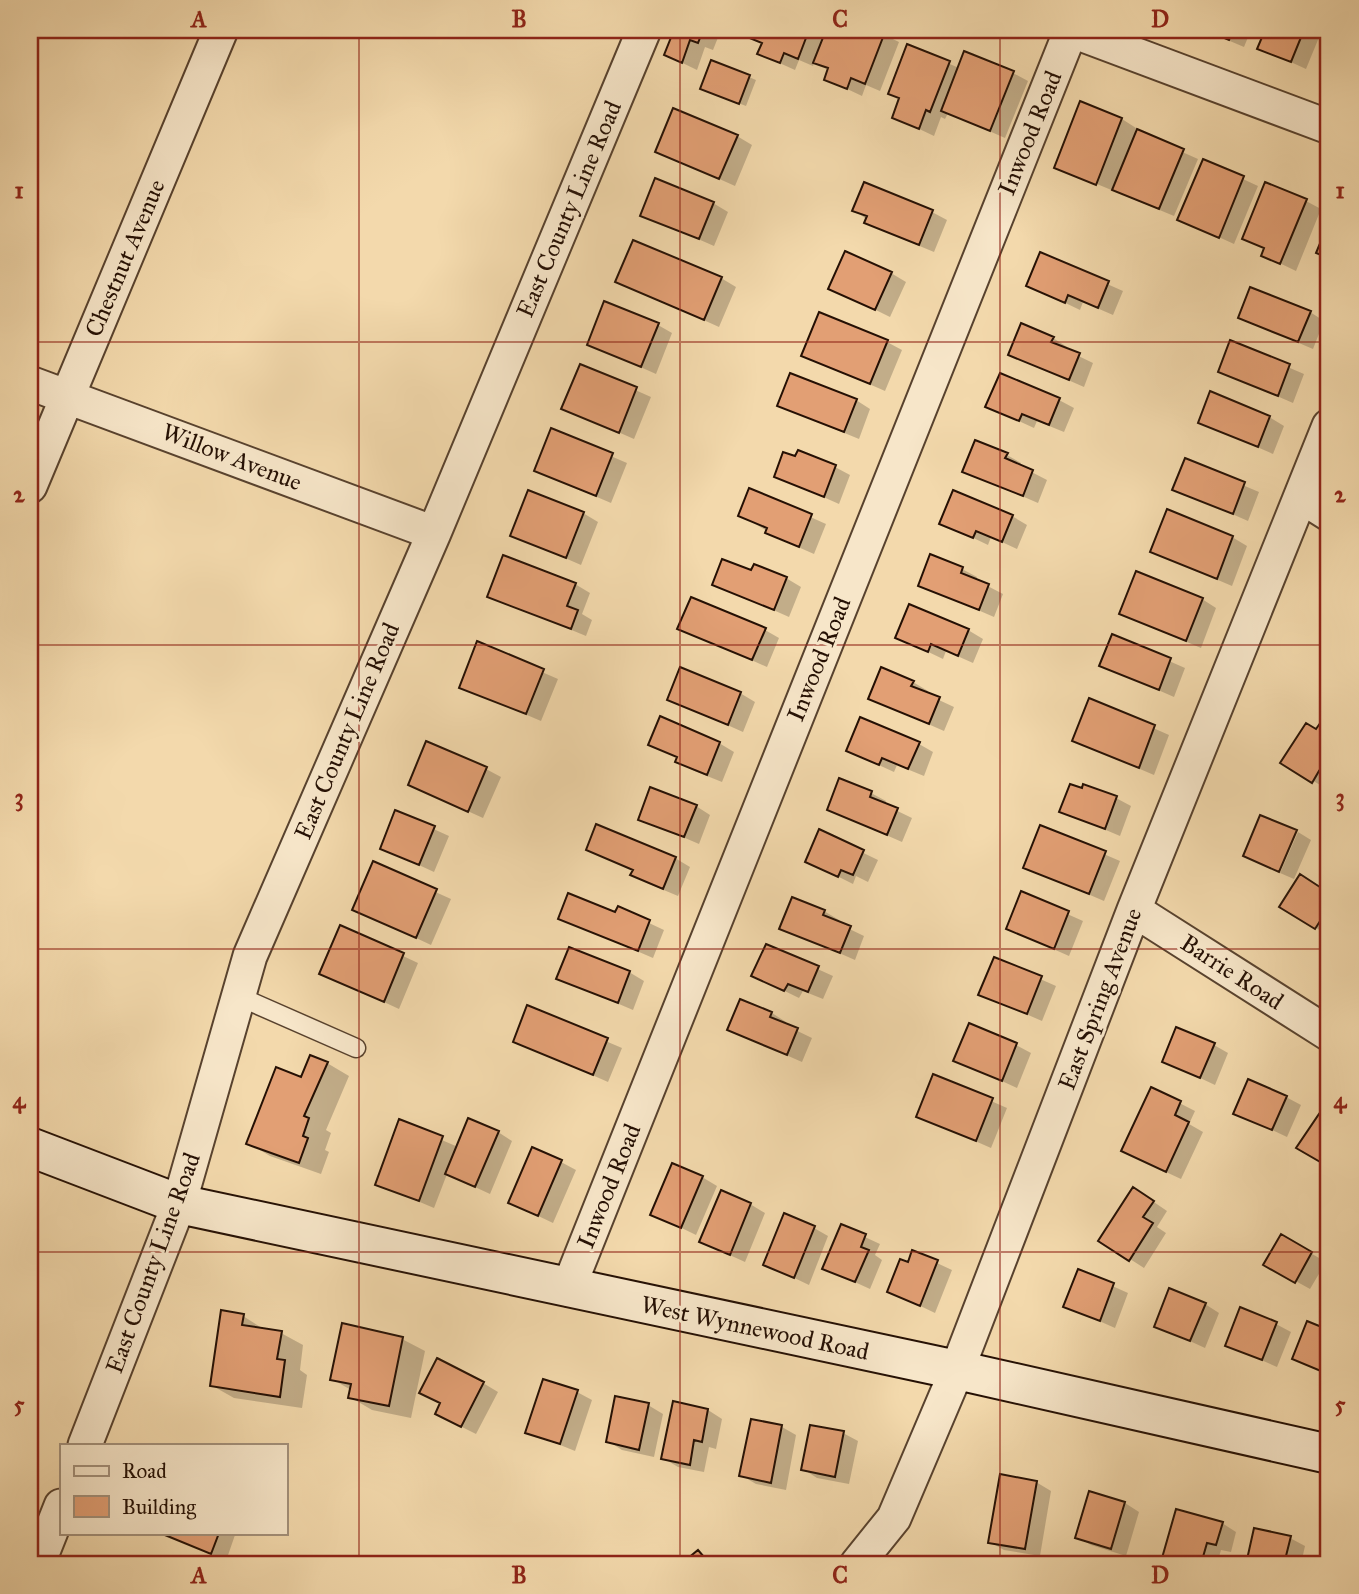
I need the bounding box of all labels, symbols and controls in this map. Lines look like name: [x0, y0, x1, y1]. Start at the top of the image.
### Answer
text: A: [189, 5, 207, 33]
text: B: [511, 5, 527, 33]
text: C: [832, 5, 848, 33]
text: D: [1151, 5, 1169, 33]
street label: Inwood Road: [991, 66, 1069, 200]
street label: East County Line Road: [510, 96, 628, 322]
street label: Chestnut Avenue: [78, 175, 172, 341]
text: 1: [14, 176, 24, 204]
text: 1: [1335, 176, 1345, 204]
street label: Willow Avenue: [158, 417, 306, 497]
text: 2: [13, 480, 25, 508]
text: 2: [1334, 480, 1346, 508]
street label: Inwood Road: [780, 592, 858, 726]
street label: East County Line Road: [288, 618, 406, 844]
text: 3: [14, 783, 24, 812]
text: 3: [1335, 783, 1345, 812]
street label: East Spring Avenue: [1052, 904, 1148, 1094]
street label: Barrie Road: [1175, 928, 1289, 1016]
text: 4: [13, 1086, 27, 1114]
text: 4: [1334, 1086, 1348, 1114]
street label: Inwood Road: [570, 1119, 648, 1253]
street label: East County Line Road: [99, 1149, 207, 1377]
street label: West Wynnewood Road: [638, 1289, 872, 1367]
text: 5: [14, 1390, 25, 1418]
text: 5: [1335, 1390, 1346, 1418]
legend: [60, 1444, 287, 1534]
text: Road: [122, 1458, 167, 1484]
text: Building: [122, 1494, 196, 1520]
text: A: [189, 1561, 207, 1589]
text: B: [511, 1561, 527, 1589]
text: C: [832, 1561, 848, 1589]
text: D: [1151, 1561, 1169, 1589]

